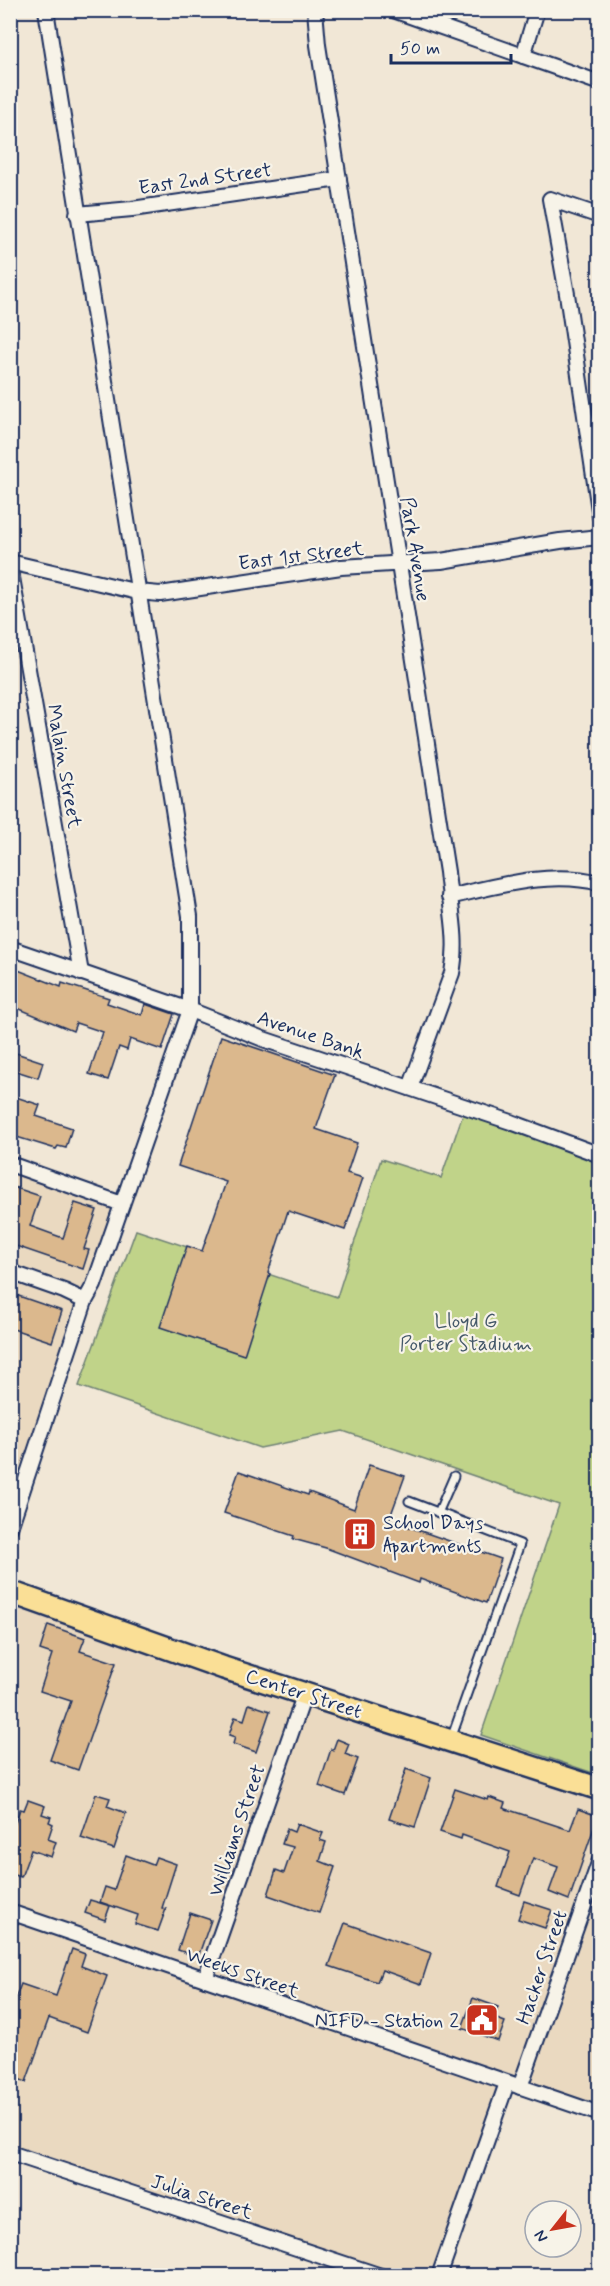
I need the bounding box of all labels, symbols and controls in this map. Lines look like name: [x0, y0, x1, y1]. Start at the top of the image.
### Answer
scale bar: [391, 27, 511, 65]
text: 50 m: [400, 37, 440, 61]
street label: East 2nd Street: [137, 157, 274, 202]
street label: Park Avenue: [393, 495, 436, 603]
street label: East 1st Street: [237, 535, 366, 578]
street label: Malain Street: [39, 702, 88, 831]
street label: Avenue Bank: [253, 1004, 368, 1066]
park label: Lloyd G Porter Stadium: [400, 1308, 532, 1358]
place label: School Days Apartments: [383, 1510, 483, 1561]
building icon: School Days Apartments: [342, 1516, 378, 1552]
street label: Center Street: [242, 1663, 365, 1726]
street label: Williams Street: [202, 1761, 273, 1900]
street label: Hacker Street: [510, 1907, 575, 2028]
street label: Weeks Street: [182, 1941, 303, 2005]
public building icon: NIFD - Station 2: [464, 2002, 500, 2038]
place label: NIFD - Station 2: [315, 2008, 459, 2035]
street label: Julia Street: [147, 2168, 256, 2227]
north arrow: [523, 2199, 583, 2259]
text: N: [530, 2226, 553, 2246]

